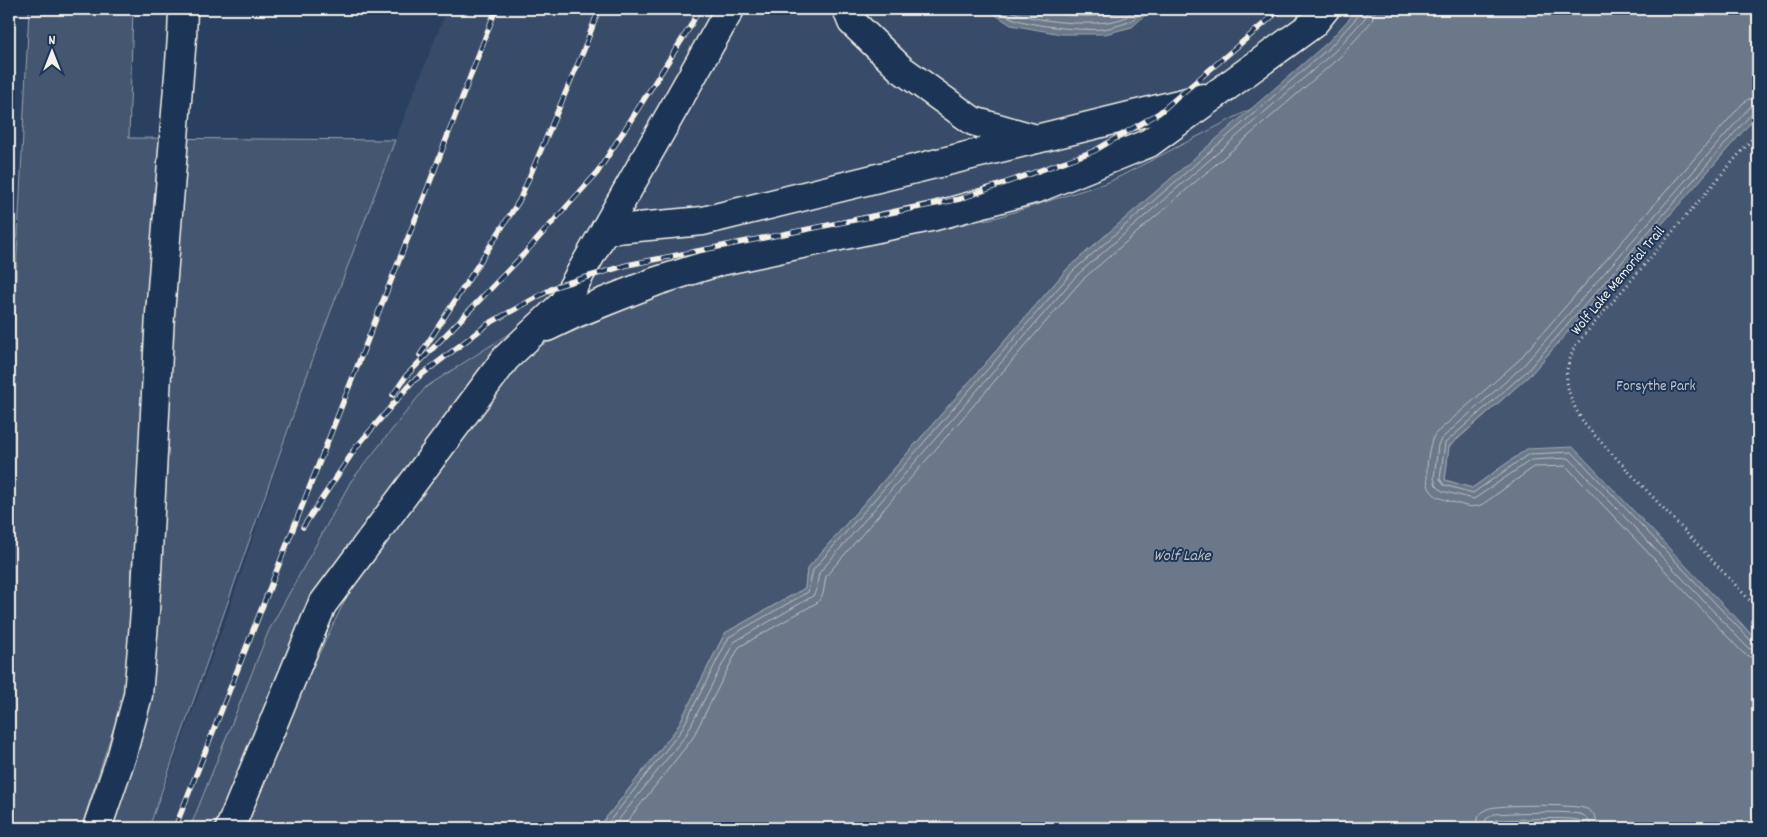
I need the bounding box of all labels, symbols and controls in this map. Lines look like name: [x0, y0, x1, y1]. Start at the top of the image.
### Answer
north arrow: [28, 28, 78, 78]
text: N: [49, 31, 56, 51]
street label: Wolf Lake Memorial Trail: [1566, 222, 1671, 341]
park label: Forsythe Park: [1616, 376, 1696, 398]
water label: Wolf Lake: [1153, 545, 1211, 568]

